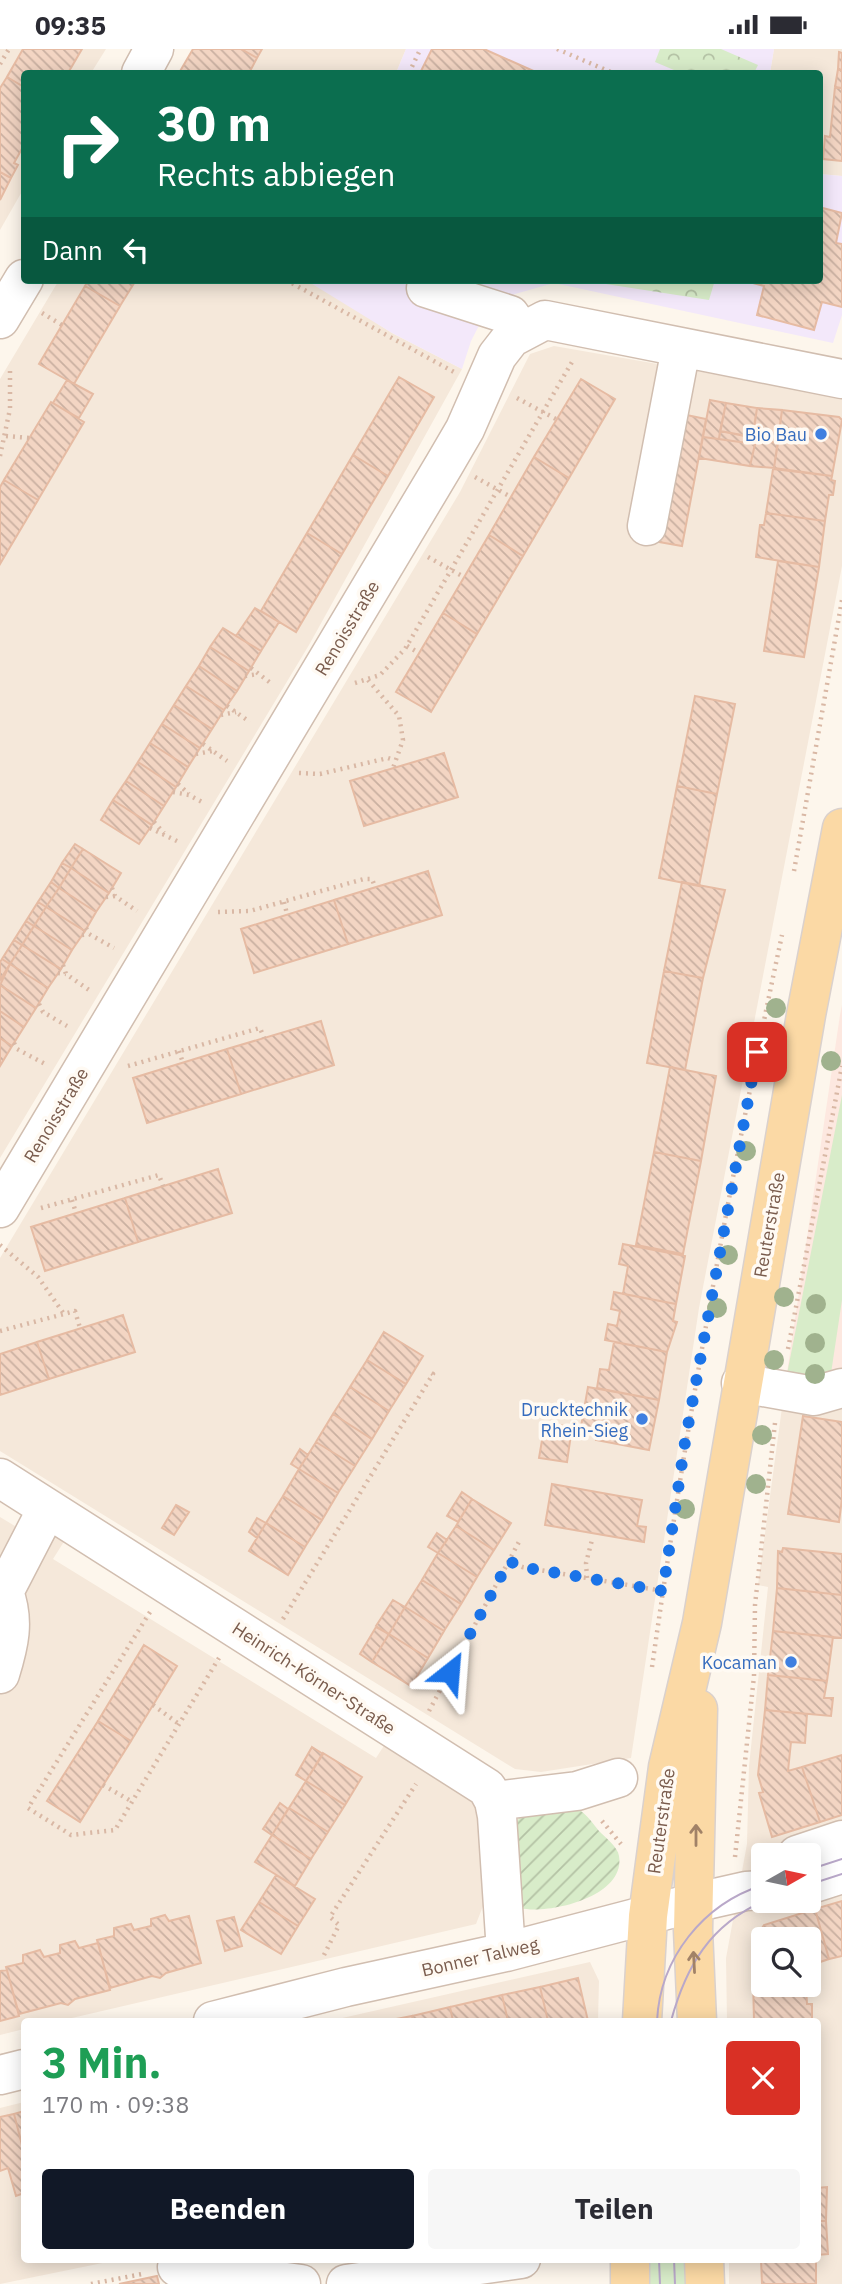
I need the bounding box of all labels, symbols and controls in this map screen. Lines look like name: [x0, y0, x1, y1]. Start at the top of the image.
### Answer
text: 09:35: [35, 8, 106, 42]
text: 30 m: [157, 91, 271, 154]
icon: right: [42, 98, 133, 189]
text: Rechts abbiegen: [157, 153, 395, 195]
icon: left: [117, 231, 155, 269]
text: Dann: [42, 233, 103, 267]
place label: Bio Bau: [745, 423, 807, 446]
marker: Bio Bau: [813, 426, 829, 442]
street label: Renoisstraße: [310, 576, 384, 680]
pin: [727, 1022, 787, 1082]
icon: arrive: [738, 1033, 776, 1071]
street label: Renoisstraße: [19, 1063, 93, 1167]
street label: Reuterstraße: [748, 1170, 790, 1279]
place label: Drucktechnik Rhein-Sieg: [521, 1398, 629, 1442]
marker: Drucktechnik Rhein-Sieg: [634, 1411, 650, 1427]
street label: Heinrich-Körner-Straße: [228, 1617, 400, 1739]
position arrow: [413, 1635, 487, 1709]
place label: Kocaman: [702, 1651, 777, 1674]
marker: Kocaman: [783, 1654, 799, 1670]
street label: Reuterstraße: [642, 1767, 680, 1875]
one-way arrow: [689, 1823, 703, 1846]
north arrow: [751, 1843, 821, 1913]
map controls: [751, 1843, 821, 1997]
button: search: [751, 1927, 821, 1997]
street label: Bonner Talweg: [419, 1932, 541, 1982]
one-way arrow: [688, 1951, 701, 1974]
text: 3 Min.: [42, 2035, 162, 2090]
button: close: [726, 2041, 800, 2115]
text: 170 m · 09:38: [42, 2089, 189, 2119]
button: Beenden: [42, 2169, 414, 2249]
button: Teilen: [428, 2169, 800, 2249]

